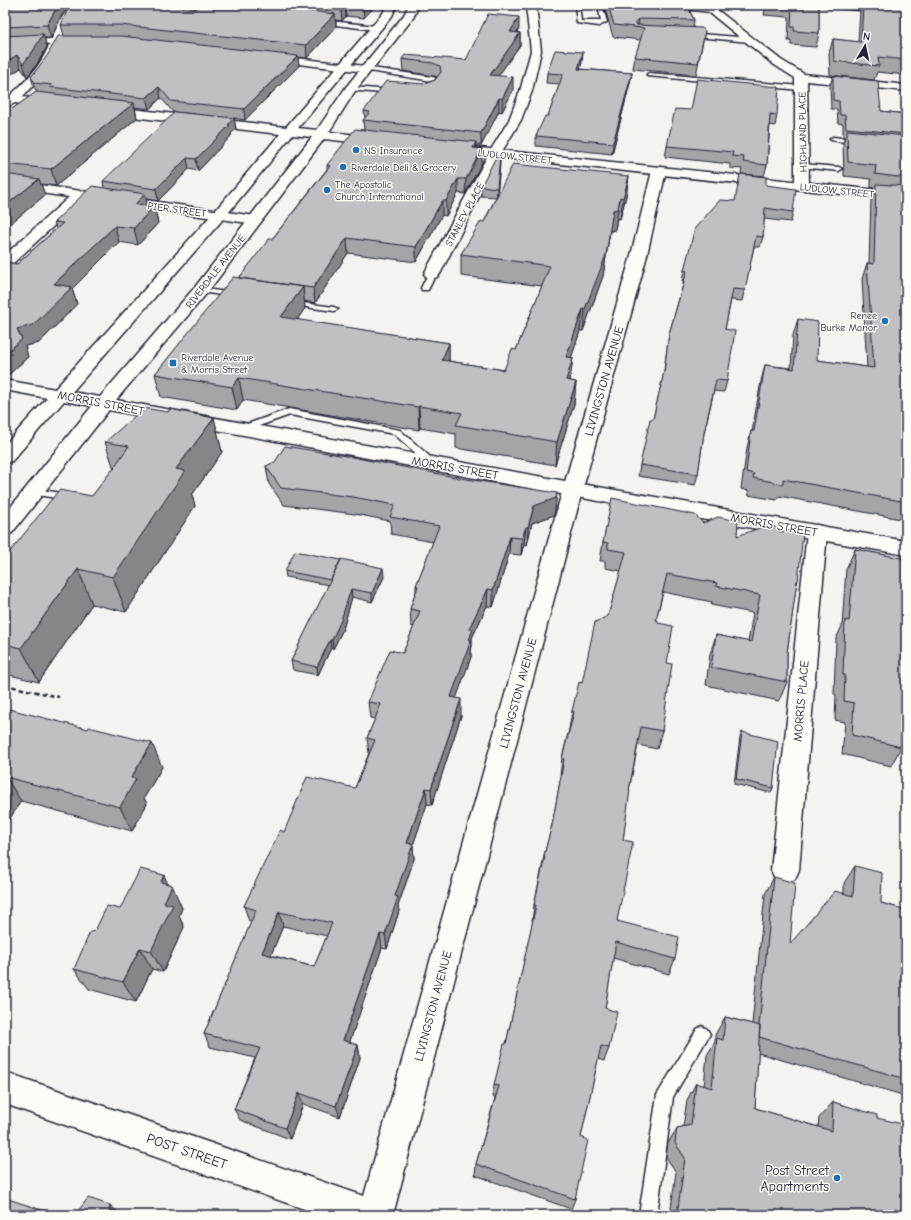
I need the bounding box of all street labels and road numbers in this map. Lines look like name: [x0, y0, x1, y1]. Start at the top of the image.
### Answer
street label: HIGHLAND PLACE: [796, 91, 810, 172]
street label: LUDLOW STREET: [477, 147, 553, 167]
street label: STANLEY PLACE: [443, 180, 487, 249]
street label: LUDLOW STREET: [799, 181, 875, 201]
street label: PIER STREET: [147, 200, 208, 220]
street label: RIVERDALE AVENUE: [183, 232, 248, 311]
street label: LIVINGSTON AVENUE: [582, 324, 626, 438]
street label: MORRIS STREET: [56, 388, 146, 418]
street label: MORRIS STREET: [410, 453, 500, 483]
street label: MORRIS STREET: [729, 510, 819, 540]
street label: LIVINGSTON AVENUE: [497, 636, 539, 750]
street label: MORRIS PLACE: [790, 660, 812, 742]
street label: LIVINGSTON AVENUE: [412, 949, 454, 1063]
street label: POST STREET: [144, 1130, 230, 1173]

